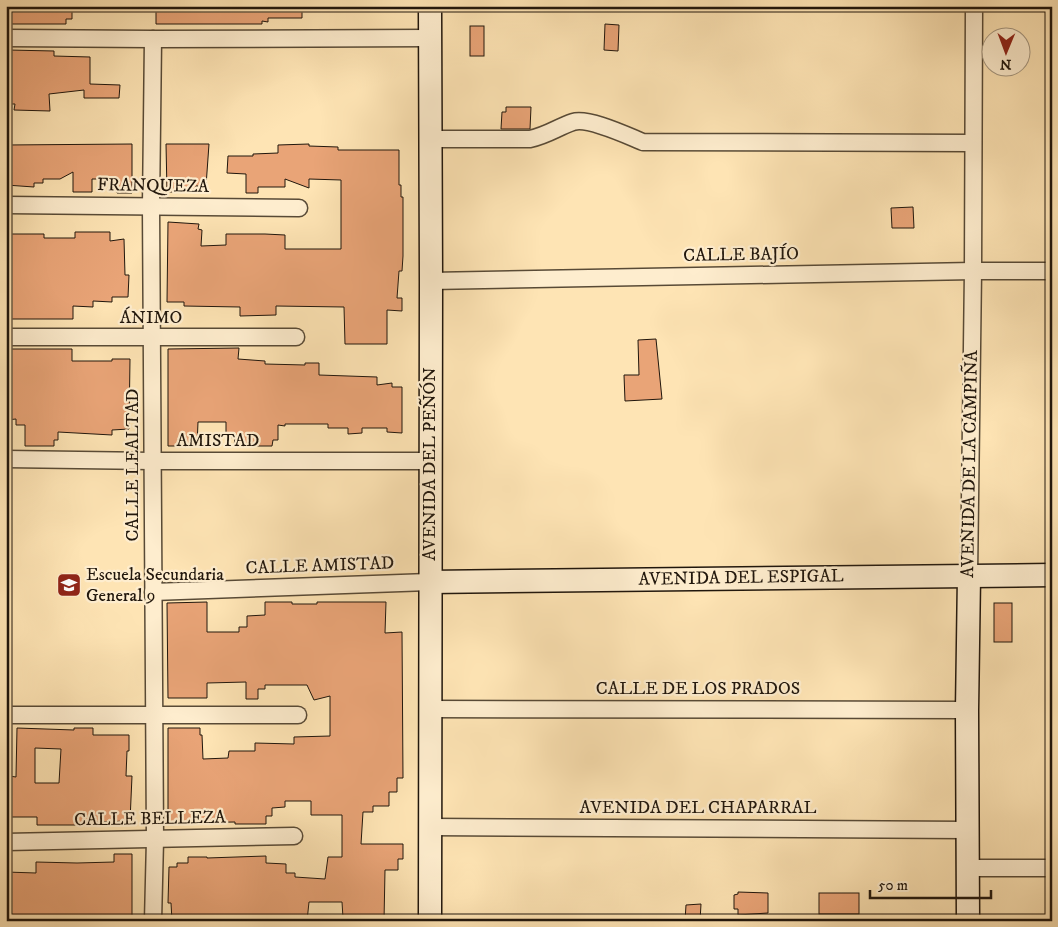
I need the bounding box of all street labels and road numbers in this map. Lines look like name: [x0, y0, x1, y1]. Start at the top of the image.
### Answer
street label: FRANQUEZA: [97, 174, 210, 198]
street label: CALLE BAJÍO: [683, 242, 799, 267]
street label: ÁNIMO: [120, 306, 182, 329]
street label: AVENIDA DE LA CAMPIÑA: [956, 349, 983, 578]
street label: AVENIDA DEL PEÑÓN: [418, 367, 441, 561]
street label: CALLE LEALTAD: [122, 389, 144, 541]
street label: AMISTAD: [177, 430, 259, 452]
street label: CALLE AMISTAD: [245, 552, 395, 580]
street label: AVENIDA DEL ESPIGAL: [638, 565, 844, 591]
street label: CALLE DE LOS PRADOS: [596, 678, 800, 700]
street label: AVENIDA DEL CHAPARRAL: [580, 797, 816, 819]
street label: CALLE BELLEZA: [74, 807, 227, 831]

